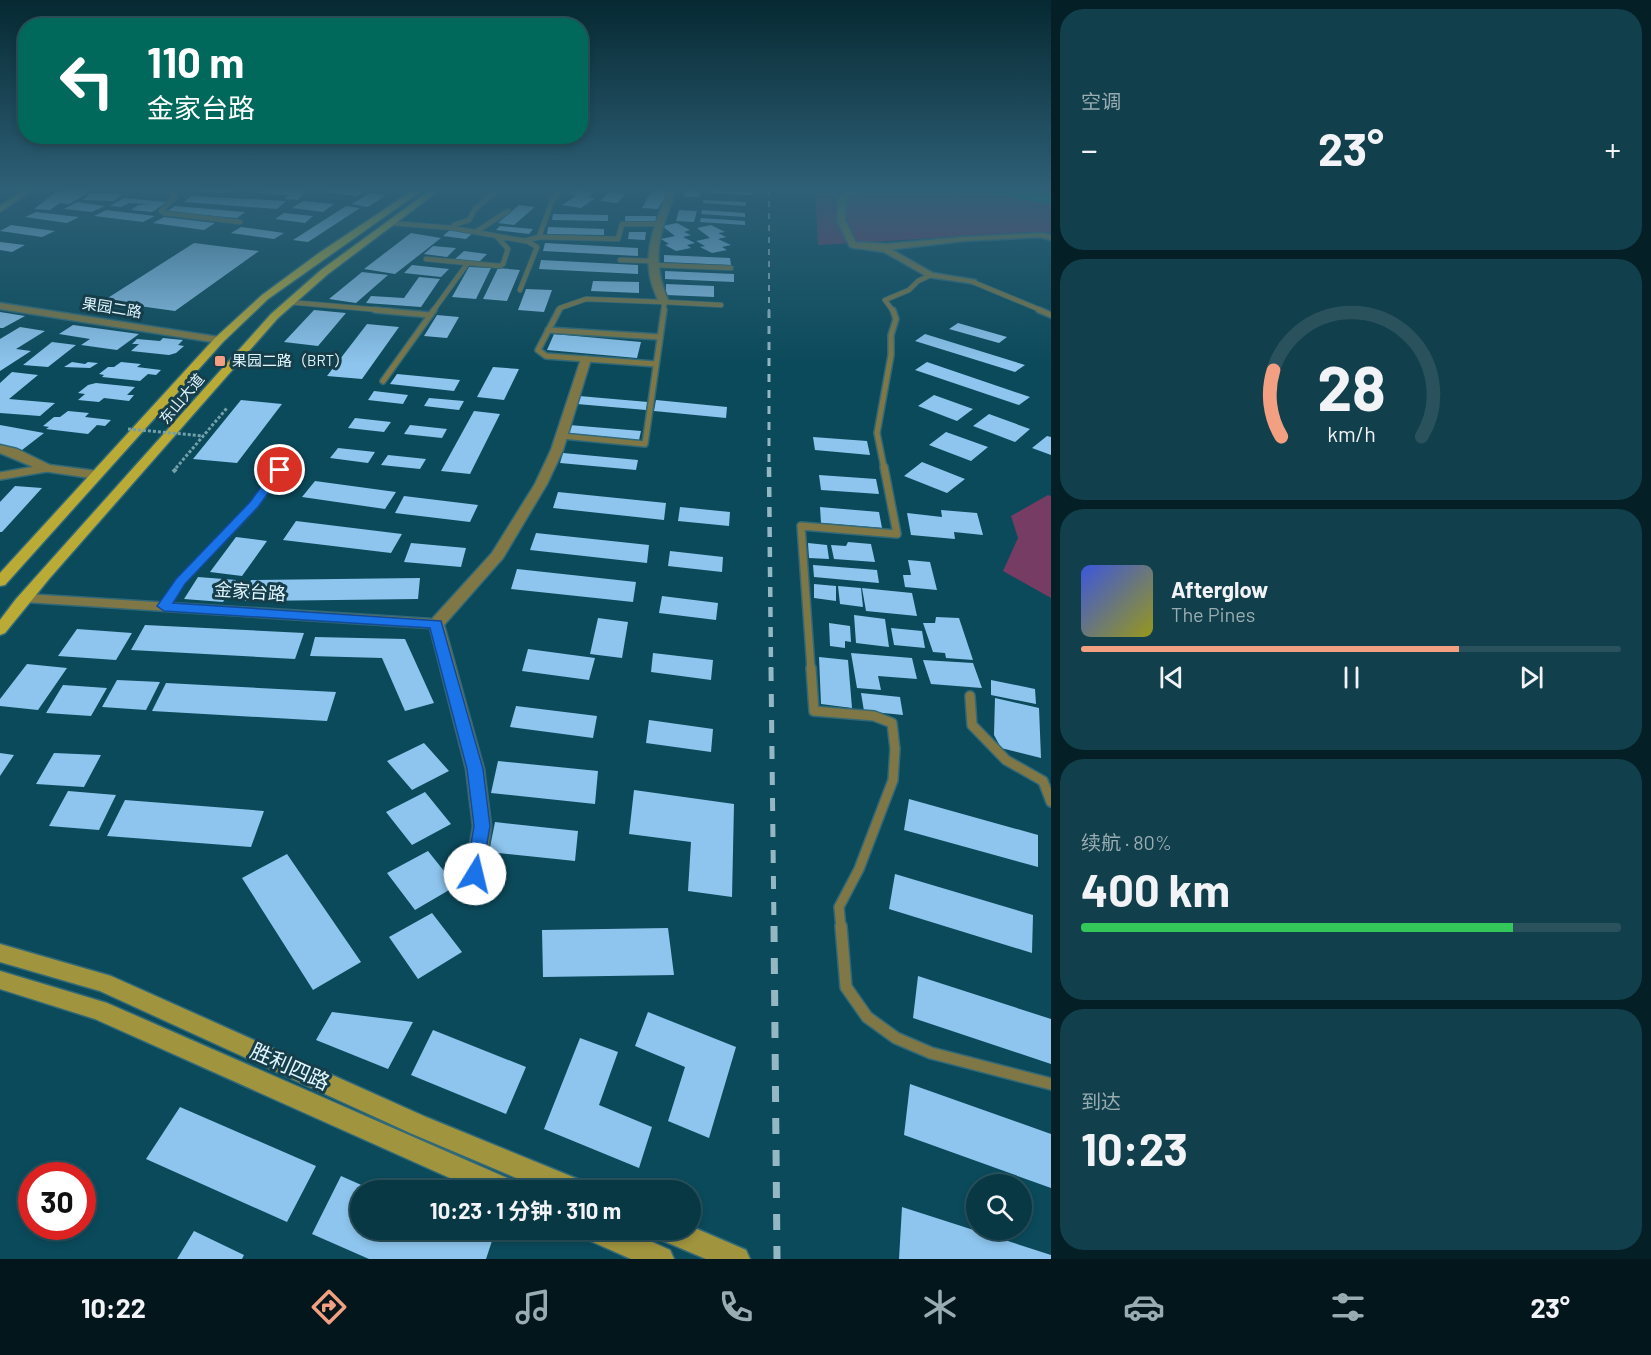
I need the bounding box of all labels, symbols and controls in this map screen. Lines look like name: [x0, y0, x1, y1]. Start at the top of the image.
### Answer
text: 110 m: [147, 36, 244, 86]
icon: left: [48, 42, 126, 120]
text: 空调: [1081, 89, 1121, 113]
text: 金家台路: [147, 91, 255, 123]
text: 23°: [1318, 121, 1384, 175]
text: −: [1081, 129, 1098, 169]
text: +: [1604, 129, 1621, 169]
street label: 果园二路: [81, 293, 143, 321]
text: 28: [1317, 349, 1385, 423]
place label: 果园二路（BRT）: [232, 351, 349, 369]
marker: 果园二路（BRT）: [213, 354, 227, 368]
street label: 东山大道: [155, 370, 207, 427]
text: km/h: [1327, 421, 1375, 446]
pin: [254, 444, 305, 495]
icon: arrive: [263, 453, 296, 486]
text: Afterglow: [1171, 576, 1268, 602]
street label: 金家台路: [213, 578, 287, 604]
text: The Pines: [1171, 602, 1255, 626]
icon: previous: [1155, 661, 1188, 694]
icon: pause: [1335, 661, 1368, 694]
icon: next: [1515, 661, 1548, 694]
text: 续航 · 80%: [1081, 830, 1172, 854]
position arrow: [443, 842, 507, 906]
text: 400 km: [1081, 862, 1230, 916]
street label: 胜利四路: [247, 1037, 334, 1094]
text: 到达: [1081, 1089, 1121, 1113]
text: 10:23: [1081, 1121, 1188, 1175]
speed limit sign: 30: [18, 1162, 96, 1240]
map controls: [966, 1174, 1032, 1240]
button: search: [966, 1174, 1032, 1240]
text: 10:23 · 1 分钟 · 310 m: [430, 1197, 621, 1223]
icon: directions: [308, 1286, 350, 1328]
icon: music: [512, 1286, 554, 1328]
icon: phone: [715, 1286, 757, 1328]
icon: climate: [919, 1286, 961, 1328]
icon: car: [1123, 1286, 1165, 1328]
icon: filters: [1327, 1286, 1369, 1328]
text: 10:22: [81, 1291, 146, 1323]
text: 23°: [1531, 1291, 1570, 1323]

